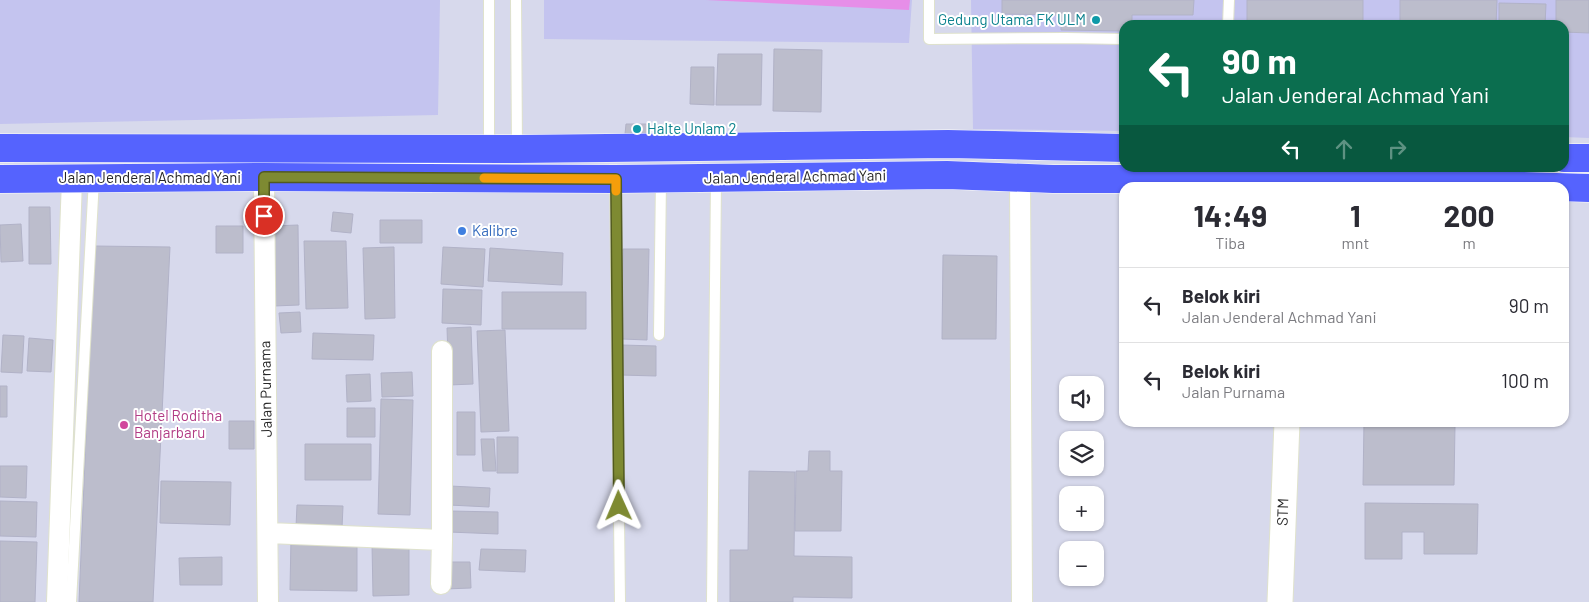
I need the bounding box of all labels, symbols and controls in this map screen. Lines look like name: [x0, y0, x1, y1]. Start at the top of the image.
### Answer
place label: Gedung Utama FK ULM: [938, 10, 1086, 28]
marker: Gedung Utama FK ULM: [1090, 14, 1102, 26]
text: 90 m: [1222, 39, 1297, 81]
icon: left: [1139, 40, 1204, 105]
text: Jalan Jenderal Achmad Yani: [1222, 81, 1489, 107]
place label: Halte Unlam 2: [647, 119, 737, 137]
marker: Halte Unlam 2: [631, 123, 643, 135]
icon: left: [1277, 135, 1305, 163]
icon: ahead: [1330, 135, 1358, 163]
icon: right: [1383, 135, 1411, 163]
street label: Jalan Jenderal Achmad Yani: [704, 165, 886, 187]
street label: Jalan Jenderal Achmad Yani: [59, 168, 241, 186]
pin: [243, 195, 285, 237]
text: 14:49: [1193, 197, 1267, 233]
text: 1: [1350, 197, 1361, 233]
text: 200: [1444, 197, 1495, 233]
icon: arrive: [250, 202, 278, 230]
place label: Kalibre: [472, 221, 518, 239]
marker: Kalibre: [456, 225, 468, 237]
text: Tiba: [1215, 233, 1245, 252]
text: mnt: [1342, 233, 1369, 252]
text: m: [1462, 233, 1476, 252]
text: Belok kiri: [1182, 284, 1260, 307]
icon: left: [1139, 291, 1167, 319]
text: 90 m: [1509, 294, 1549, 317]
text: Jalan Jenderal Achmad Yani: [1182, 307, 1377, 326]
street label: Jalan Purnama: [255, 341, 275, 438]
text: Belok kiri: [1182, 359, 1260, 382]
icon: left: [1139, 366, 1167, 394]
text: 100 m: [1501, 369, 1549, 392]
map controls: [1059, 376, 1104, 586]
button: sound: [1059, 376, 1104, 421]
text: Jalan Purnama: [1182, 382, 1285, 401]
place label: Hotel Roditha Banjarbaru: [134, 406, 222, 441]
marker: Hotel Roditha Banjarbaru: [118, 419, 130, 431]
button: layers: [1059, 431, 1104, 476]
position arrow: [592, 479, 644, 531]
button: +: [1059, 486, 1104, 531]
street label: STM: [1273, 498, 1291, 526]
button: −: [1059, 541, 1104, 586]

